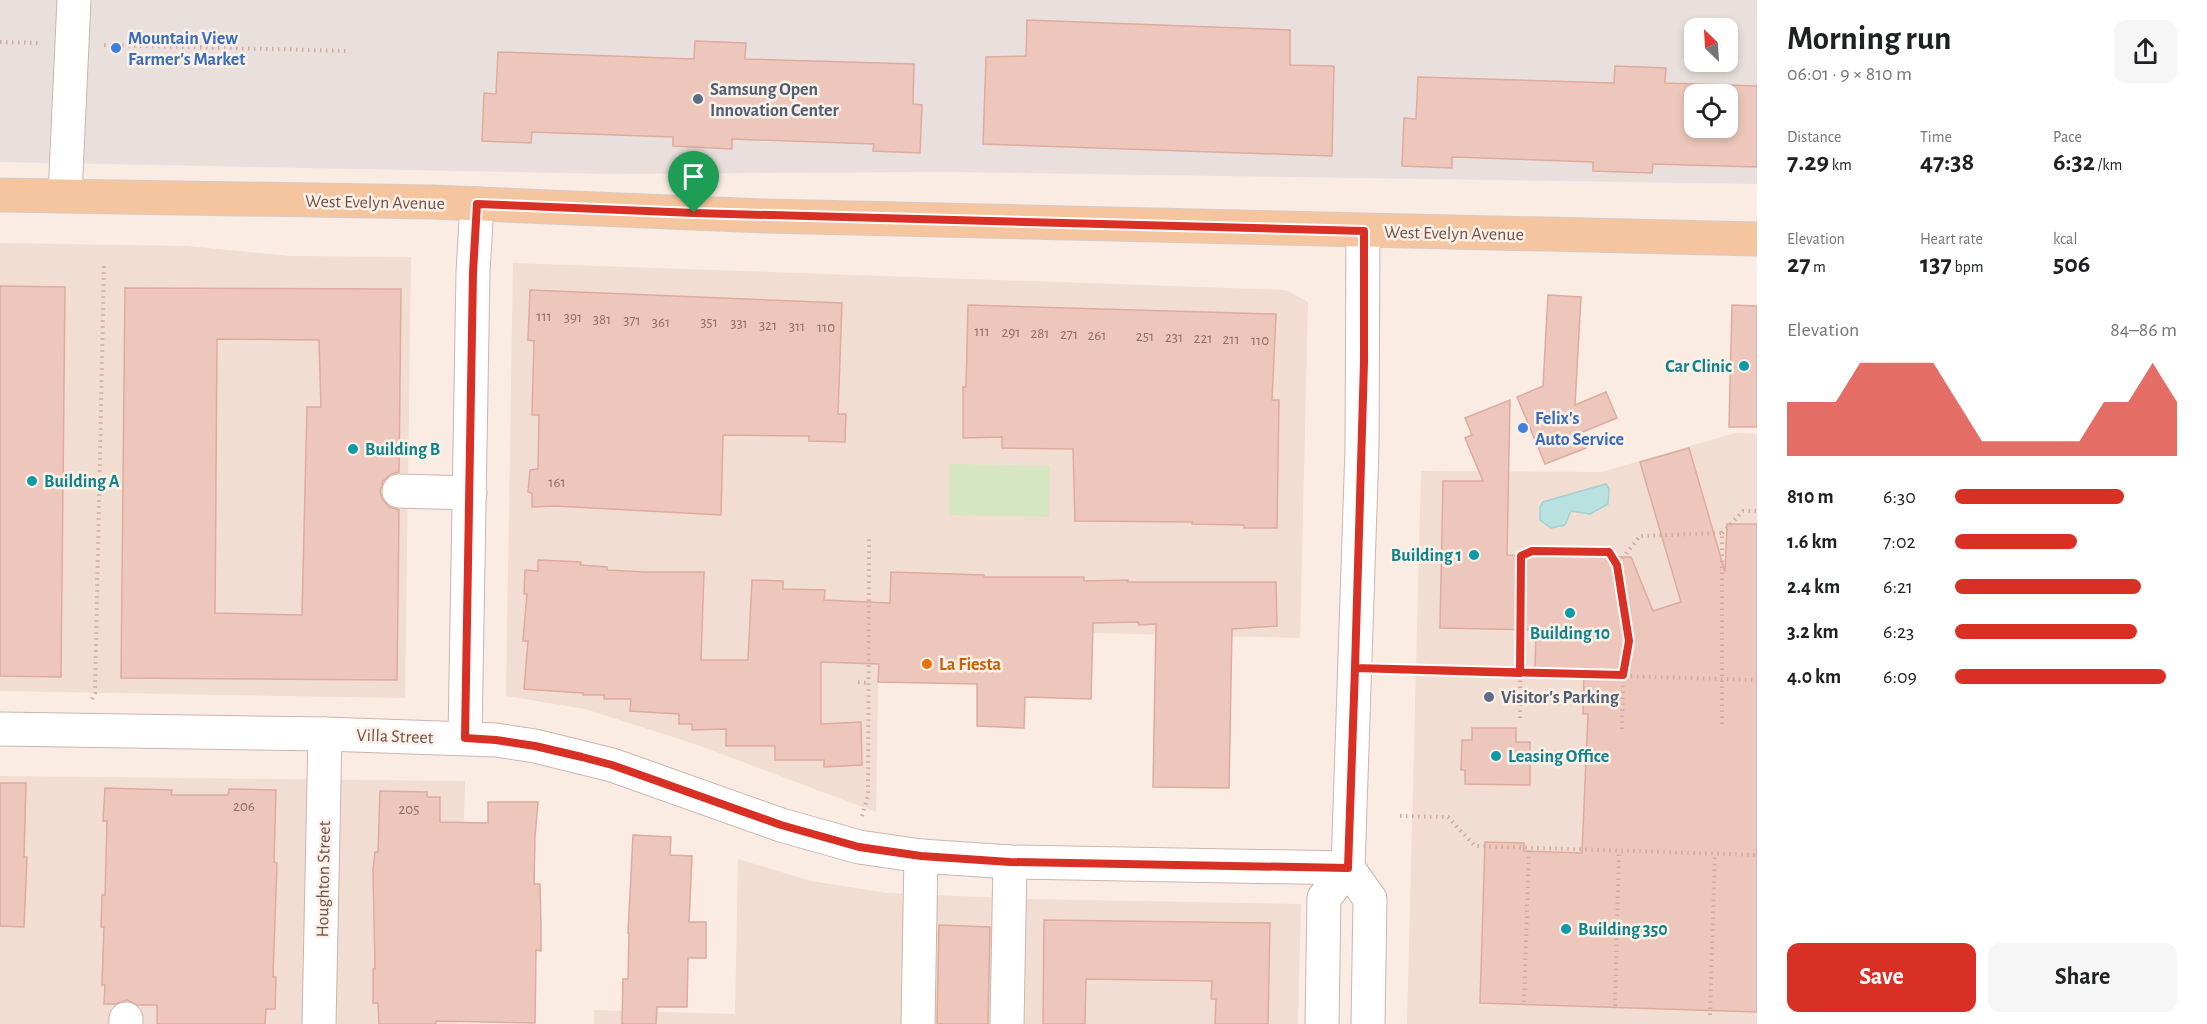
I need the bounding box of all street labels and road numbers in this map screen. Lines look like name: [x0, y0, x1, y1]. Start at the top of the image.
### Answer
street label: West Evelyn Avenue: [305, 193, 445, 213]
street label: West Evelyn Avenue: [1384, 224, 1524, 244]
street label: Villa Street: [356, 727, 434, 747]
street label: Houghton Street: [314, 820, 334, 938]

